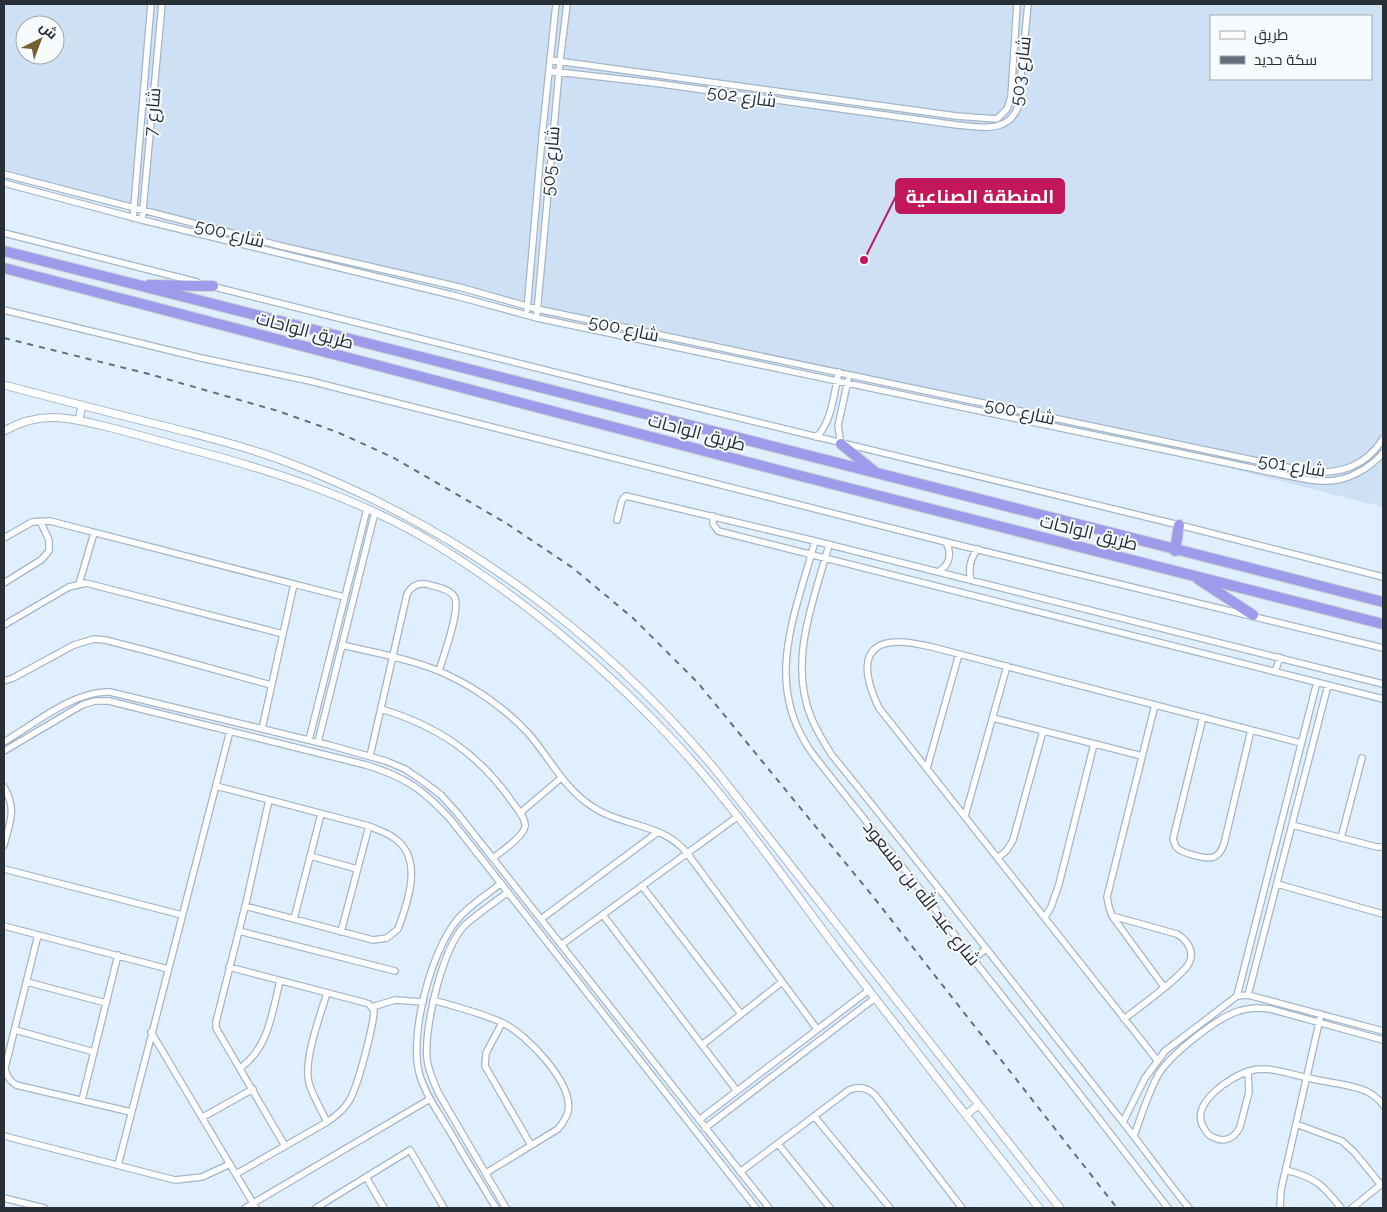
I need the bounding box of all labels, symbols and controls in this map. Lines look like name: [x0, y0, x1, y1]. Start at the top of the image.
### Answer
north arrow: [15, 15, 65, 65]
legend: [1210, 15, 1372, 80]
text: ش: [36, 18, 61, 43]
text: طريق: [1254, 26, 1288, 45]
street label: شارع 503: [1005, 35, 1037, 107]
text: سكة حديد: [1254, 51, 1317, 69]
street label: شارع 502: [706, 81, 778, 113]
street label: شارع 7: [139, 87, 167, 138]
street label: شارع 505: [536, 125, 566, 197]
callout: المنطقة الصناعية: [896, 179, 1064, 213]
text: المنطقة الصناعية: [906, 185, 1054, 207]
street label: شارع 500: [192, 214, 267, 254]
street label: طريق الواحات: [253, 307, 356, 355]
street label: شارع 500: [587, 310, 661, 348]
street label: شارع 500: [983, 393, 1057, 431]
street label: طريق الواحات: [645, 409, 748, 457]
street label: شارع 501: [1256, 449, 1327, 483]
street label: طريق الواحات: [1037, 510, 1140, 556]
street label: شارع عبد الله بن مسعود: [857, 816, 986, 971]

